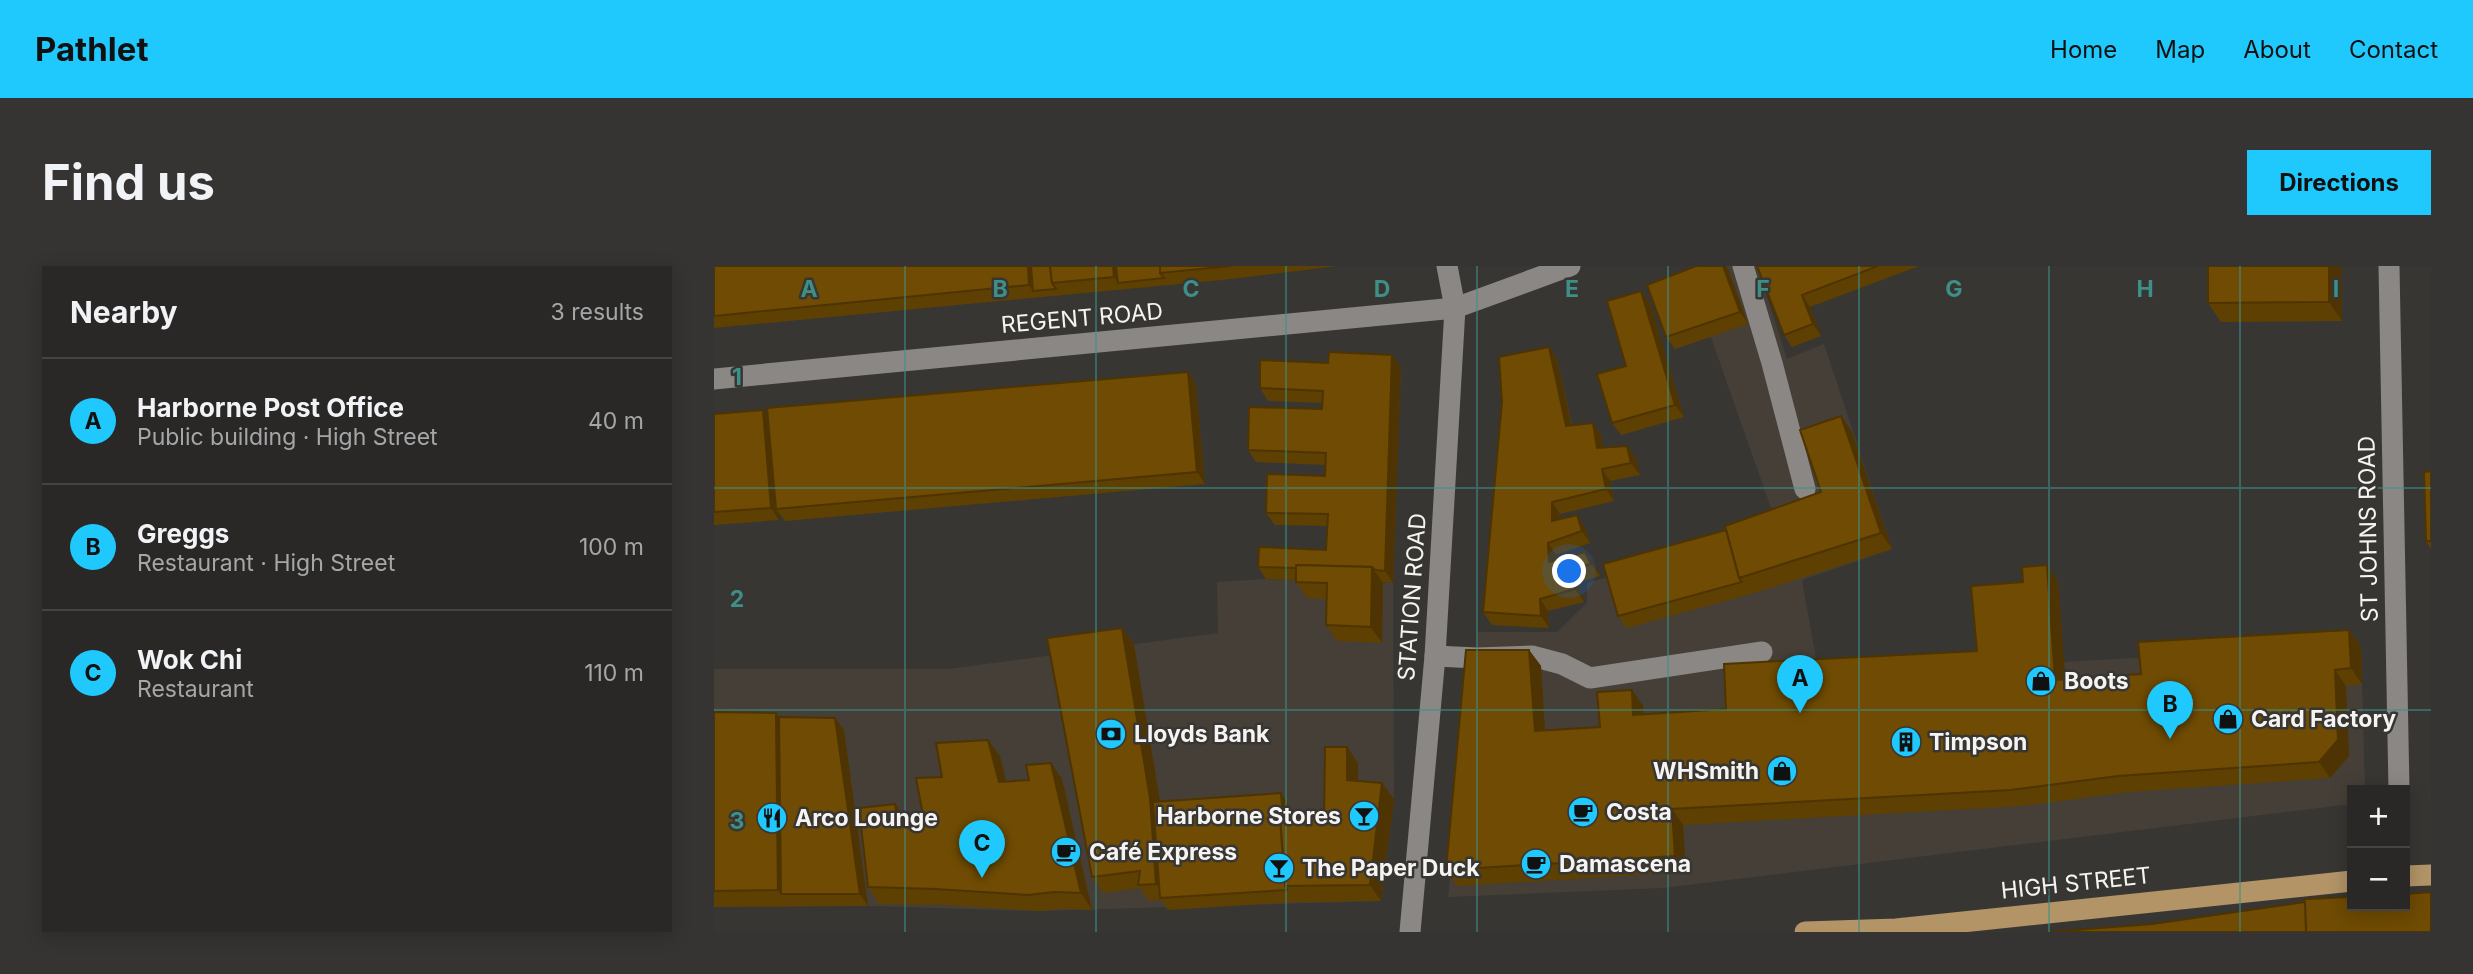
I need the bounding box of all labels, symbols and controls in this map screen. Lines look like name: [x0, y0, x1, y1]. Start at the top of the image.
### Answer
text: Pathlet: [35, 29, 149, 69]
text: Home: [2050, 35, 2117, 64]
text: Map: [2155, 35, 2205, 64]
text: About: [2243, 35, 2311, 64]
text: Contact: [2349, 35, 2438, 64]
button: Directions: [2247, 150, 2431, 215]
text: Find us: [42, 153, 215, 212]
text: A: [800, 275, 818, 303]
text: B: [992, 275, 1008, 303]
text: C: [1182, 275, 1200, 303]
text: D: [1374, 275, 1390, 303]
text: E: [1565, 275, 1579, 303]
text: F: [1756, 275, 1770, 303]
text: G: [1945, 275, 1963, 303]
text: H: [2136, 275, 2154, 303]
text: I: [2333, 275, 2339, 303]
text: Nearby: [70, 294, 178, 330]
street label: REGENT ROAD: [1000, 297, 1164, 339]
text: 3 results: [551, 298, 644, 326]
text: 1: [732, 363, 742, 391]
text: Harborne Post Office: [137, 392, 404, 423]
text: A: [84, 407, 102, 435]
text: 40 m: [588, 407, 644, 435]
text: Public building · High Street: [137, 423, 438, 451]
street label: ST JOHNS ROAD: [2352, 436, 2384, 622]
street label: STATION ROAD: [1392, 512, 1432, 682]
text: Greggs: [137, 518, 229, 549]
text: B: [85, 533, 101, 561]
text: 100 m: [579, 533, 644, 561]
text: Restaurant · High Street: [137, 549, 395, 577]
your location: [1552, 554, 1586, 588]
text: 2: [730, 585, 744, 613]
text: Wok Chi: [137, 644, 242, 675]
pin: A: [1777, 655, 1823, 713]
text: C: [84, 659, 102, 687]
text: 110 m: [584, 659, 644, 687]
shop icon: Boots: [2024, 664, 2058, 698]
place label: Boots: [2064, 667, 2129, 695]
text: Restaurant: [137, 675, 254, 703]
pin: B: [2147, 681, 2193, 739]
shop icon: Card Factory: [2211, 702, 2245, 736]
place label: Card Factory: [2251, 705, 2396, 733]
bank icon: Lloyds Bank: [1094, 717, 1128, 751]
place label: Lloyds Bank: [1134, 720, 1270, 748]
building icon: Timpson: [1889, 725, 1923, 759]
place label: Timpson: [1929, 728, 2027, 756]
shop icon: WHSmith: [1765, 754, 1799, 788]
place label: WHSmith: [1653, 757, 1759, 785]
map controls: [2347, 785, 2410, 911]
button: +: [2347, 785, 2410, 848]
cafe icon: Costa: [1566, 795, 1600, 829]
place label: Costa: [1606, 798, 1672, 826]
bar icon: Harborne Stores: [1347, 799, 1381, 833]
restaurant icon: Arco Lounge: [755, 801, 789, 835]
place label: Harborne Stores: [1156, 802, 1341, 830]
place label: Arco Lounge: [795, 804, 938, 832]
text: 3: [730, 807, 744, 835]
pin: C: [959, 820, 1005, 878]
cafe icon: Café Express: [1049, 835, 1083, 869]
place label: Café Express: [1089, 838, 1237, 866]
cafe icon: Damascena: [1519, 847, 1553, 881]
button: −: [2347, 848, 2410, 911]
place label: Damascena: [1559, 850, 1691, 878]
bar icon: The Paper Duck: [1262, 851, 1296, 885]
place label: The Paper Duck: [1302, 854, 1480, 882]
street label: HIGH STREET: [1999, 861, 2153, 905]

